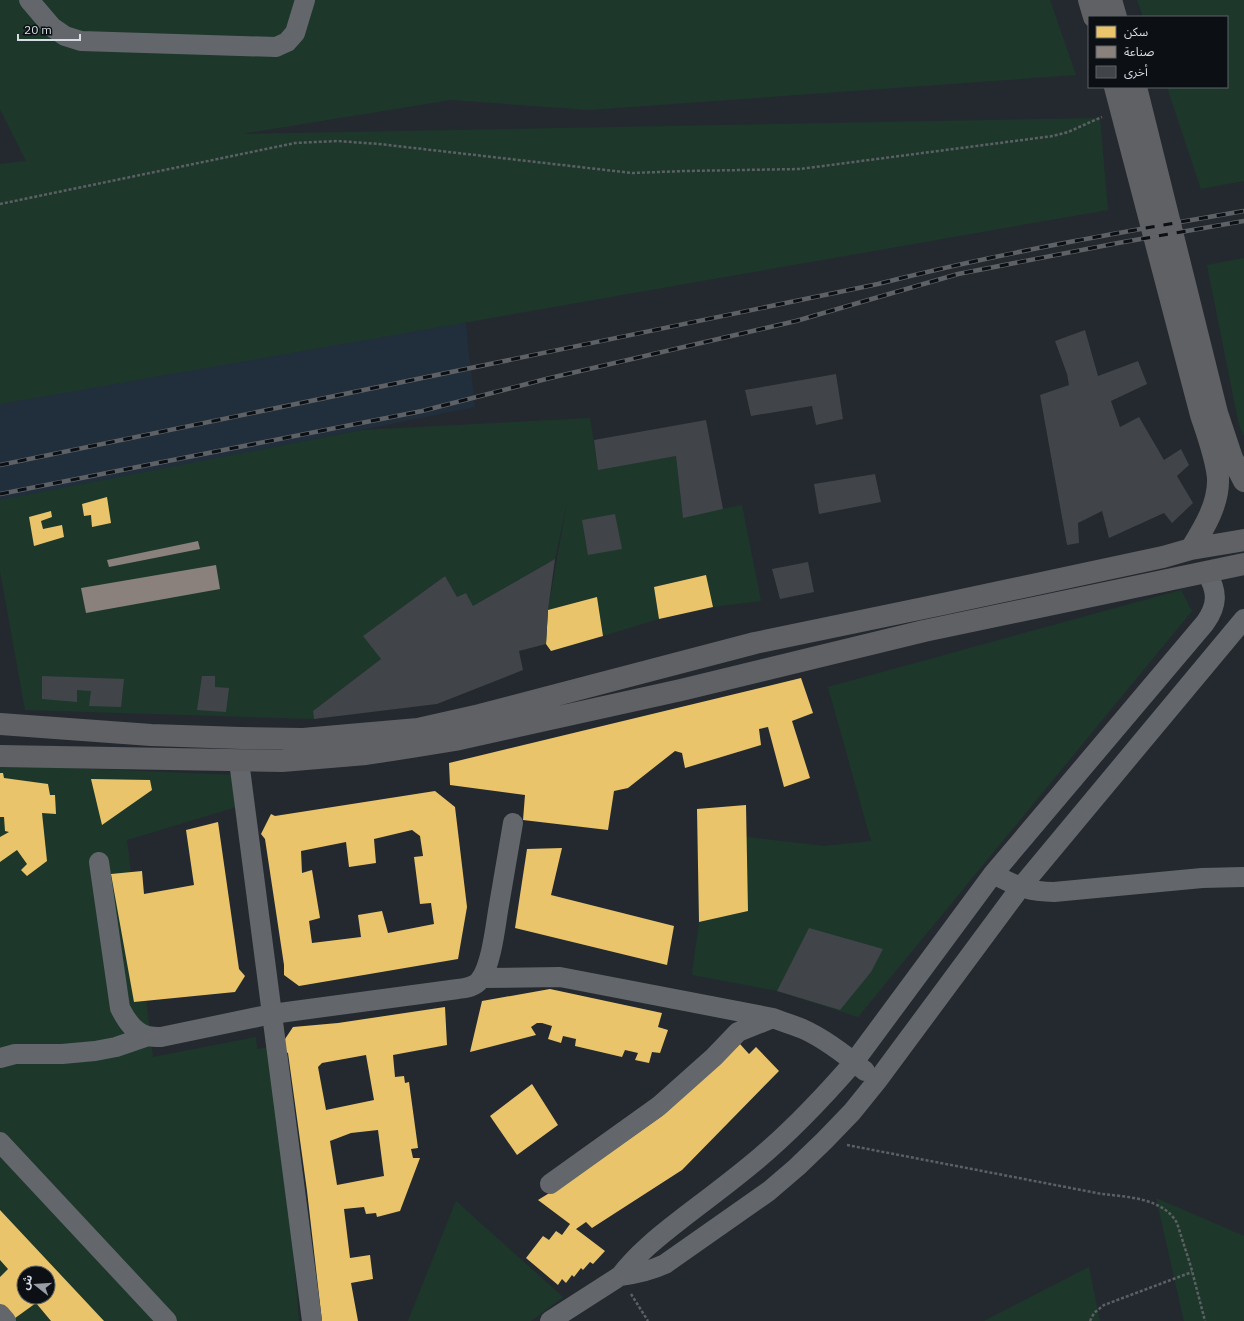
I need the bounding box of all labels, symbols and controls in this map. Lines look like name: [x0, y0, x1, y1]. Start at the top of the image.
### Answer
scale bar: [18, 16, 80, 42]
legend: [1088, 16, 1228, 88]
text: 20 m: [24, 22, 52, 37]
text: سكن: [1124, 24, 1148, 39]
text: صناعة: [1124, 44, 1154, 59]
text: أخرى: [1124, 64, 1148, 79]
north arrow: [16, 1265, 56, 1305]
text: ش: [18, 1273, 35, 1291]

